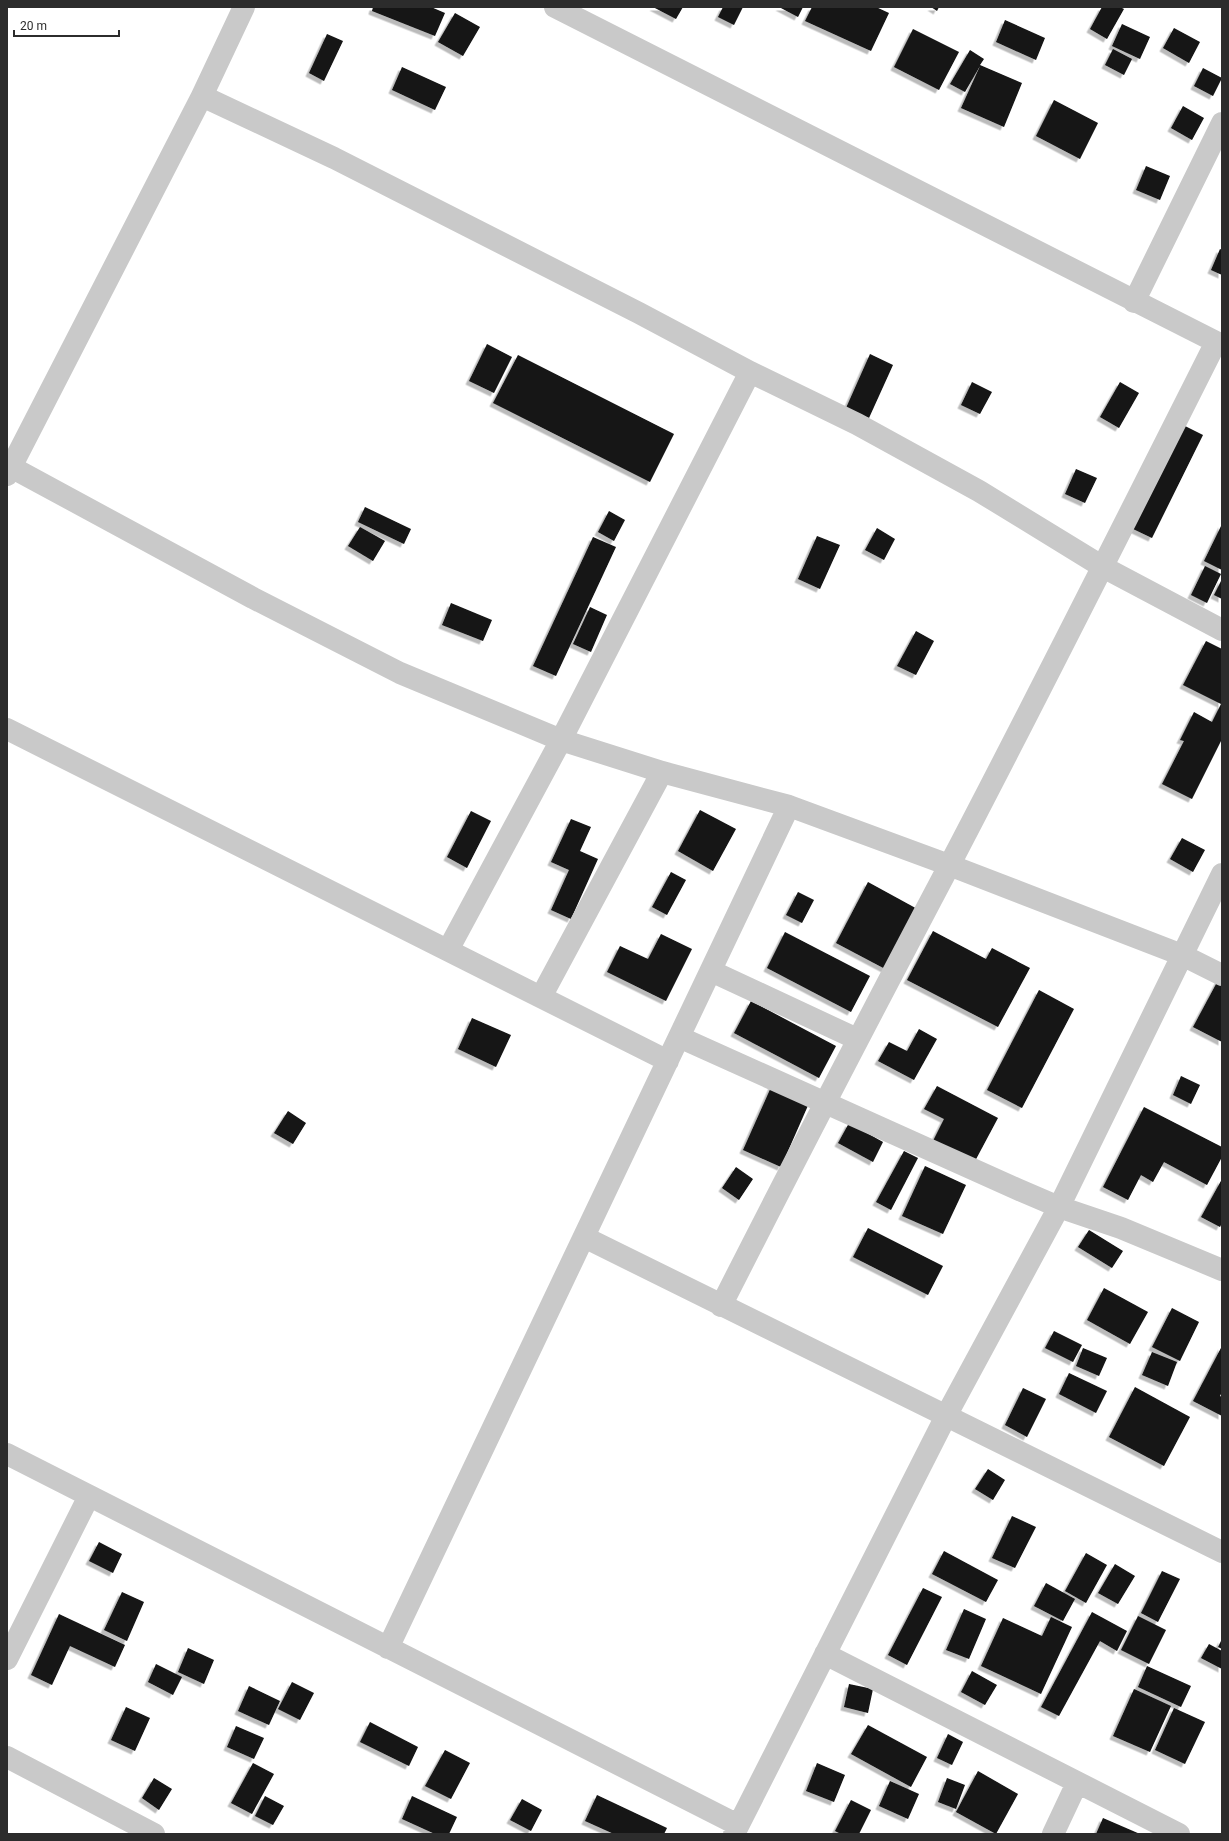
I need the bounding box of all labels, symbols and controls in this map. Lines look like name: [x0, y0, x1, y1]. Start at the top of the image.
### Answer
scale bar: [14, 12, 119, 38]
text: 20 m: [20, 19, 47, 33]

